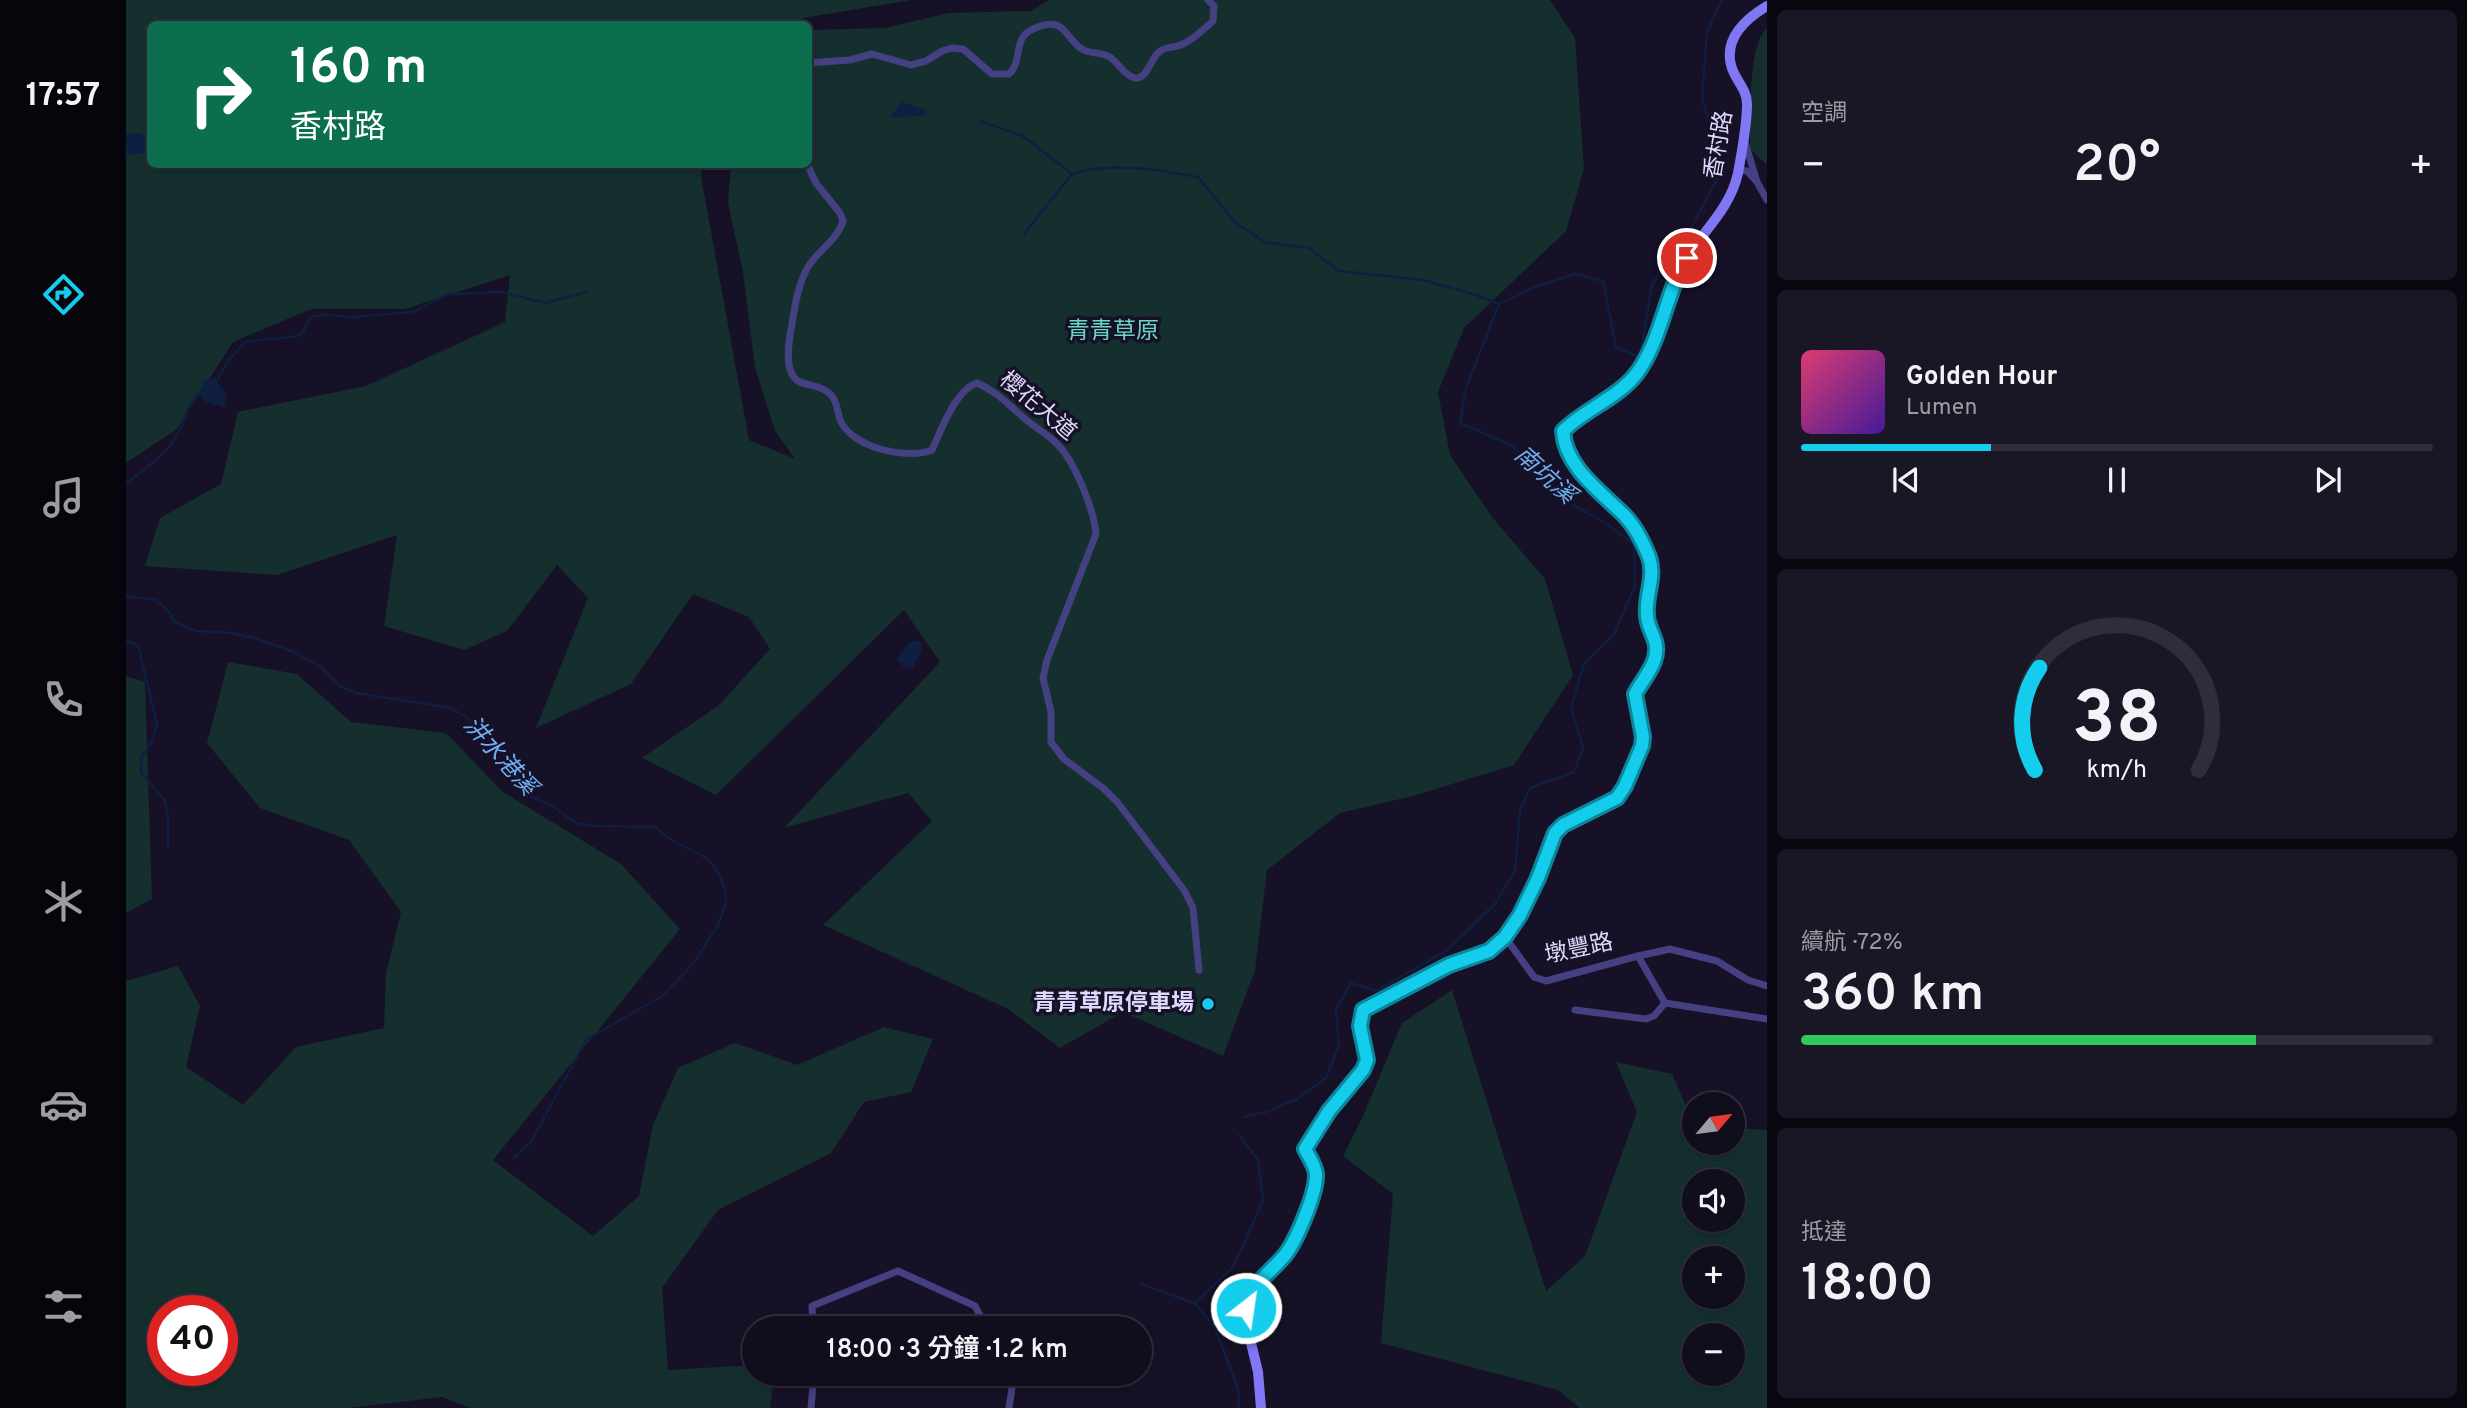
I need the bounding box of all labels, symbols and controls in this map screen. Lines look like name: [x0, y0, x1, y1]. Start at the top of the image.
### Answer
text: 160 m: [290, 39, 427, 101]
icon: right: [175, 49, 266, 140]
text: 17:57: [26, 77, 100, 117]
text: 空調: [1801, 100, 1847, 129]
text: 香村路: [290, 109, 386, 149]
street label: 香村路: [1700, 109, 1740, 181]
text: 20°: [2073, 134, 2161, 200]
text: −: [1801, 143, 1826, 192]
text: +: [2408, 143, 2433, 192]
pin: [1657, 228, 1717, 288]
icon: arrive: [1668, 239, 1706, 277]
icon: directions: [39, 270, 88, 319]
park label: 青青草原: [1067, 318, 1159, 347]
text: Golden Hour: [1906, 361, 2057, 394]
street label: 櫻花大道: [992, 366, 1082, 448]
text: Lumen: [1906, 394, 1977, 423]
water label: 南坑溪: [1507, 441, 1583, 513]
icon: previous: [1887, 461, 1925, 499]
icon: pause: [2098, 461, 2136, 499]
icon: next: [2309, 461, 2347, 499]
icon: music: [39, 473, 88, 522]
icon: phone: [39, 675, 88, 724]
text: 38: [2072, 676, 2162, 768]
water label: 汫水港溪: [456, 711, 544, 805]
text: km/h: [2087, 755, 2147, 787]
icon: climate: [39, 877, 88, 926]
street label: 墩豐路: [1542, 929, 1616, 971]
text: 續航 · 72%: [1801, 929, 1903, 958]
text: 360 km: [1801, 963, 1984, 1029]
place label: 青青草原停車場: [1033, 990, 1194, 1019]
marker: 青青草原停車場: [1200, 996, 1216, 1012]
icon: car: [39, 1080, 88, 1129]
north arrow: [1682, 1092, 1745, 1155]
map controls: [1682, 1092, 1745, 1386]
button: sound: [1682, 1169, 1745, 1232]
text: 抵達: [1801, 1219, 1847, 1248]
button: +: [1682, 1246, 1745, 1309]
text: 18:00: [1801, 1253, 1934, 1319]
position arrow: [1209, 1271, 1283, 1345]
icon: filters: [39, 1282, 88, 1331]
speed limit sign: 40: [147, 1295, 238, 1386]
button: −: [1682, 1323, 1745, 1386]
text: 18:00 · 3 分鐘 · 1.2 km: [826, 1334, 1068, 1367]

